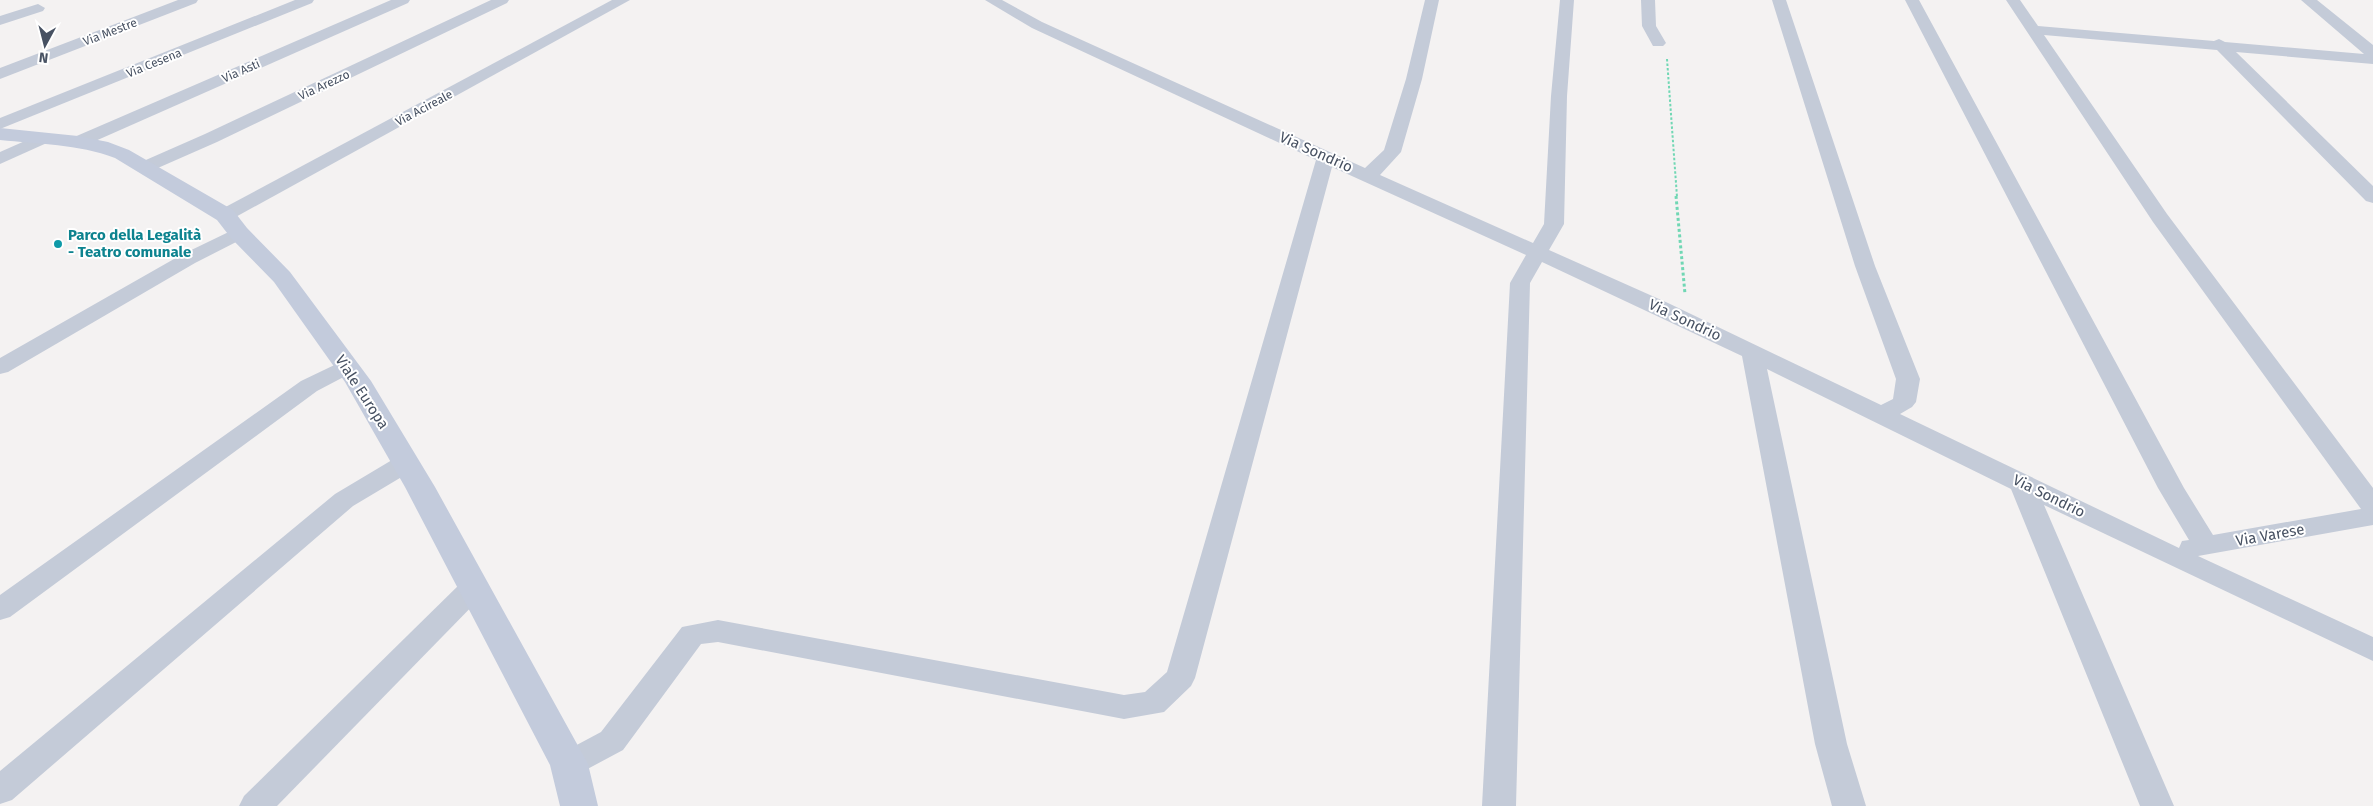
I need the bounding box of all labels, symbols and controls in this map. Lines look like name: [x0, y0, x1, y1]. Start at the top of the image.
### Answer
street label: Via Mestre: [81, 15, 139, 49]
north arrow: [20, 20, 70, 70]
street label: Via Cesena: [124, 46, 184, 80]
text: N: [38, 48, 49, 66]
street label: Via Asti: [220, 56, 262, 86]
street label: Via Arezzo: [296, 67, 352, 103]
street label: Via Acireale: [393, 87, 455, 129]
street label: Via Sondrio: [1277, 128, 1355, 176]
place label: Parco della Legalità - Teatro comunale: [68, 226, 201, 261]
marker: Parco della Legalità - Teatro comunale: [52, 238, 64, 250]
street label: Via Sondrio: [1646, 295, 1724, 345]
street label: Viale Europa: [331, 352, 393, 432]
street label: Via Sondrio: [2010, 471, 2088, 521]
street label: Via Varese: [2234, 520, 2306, 550]

